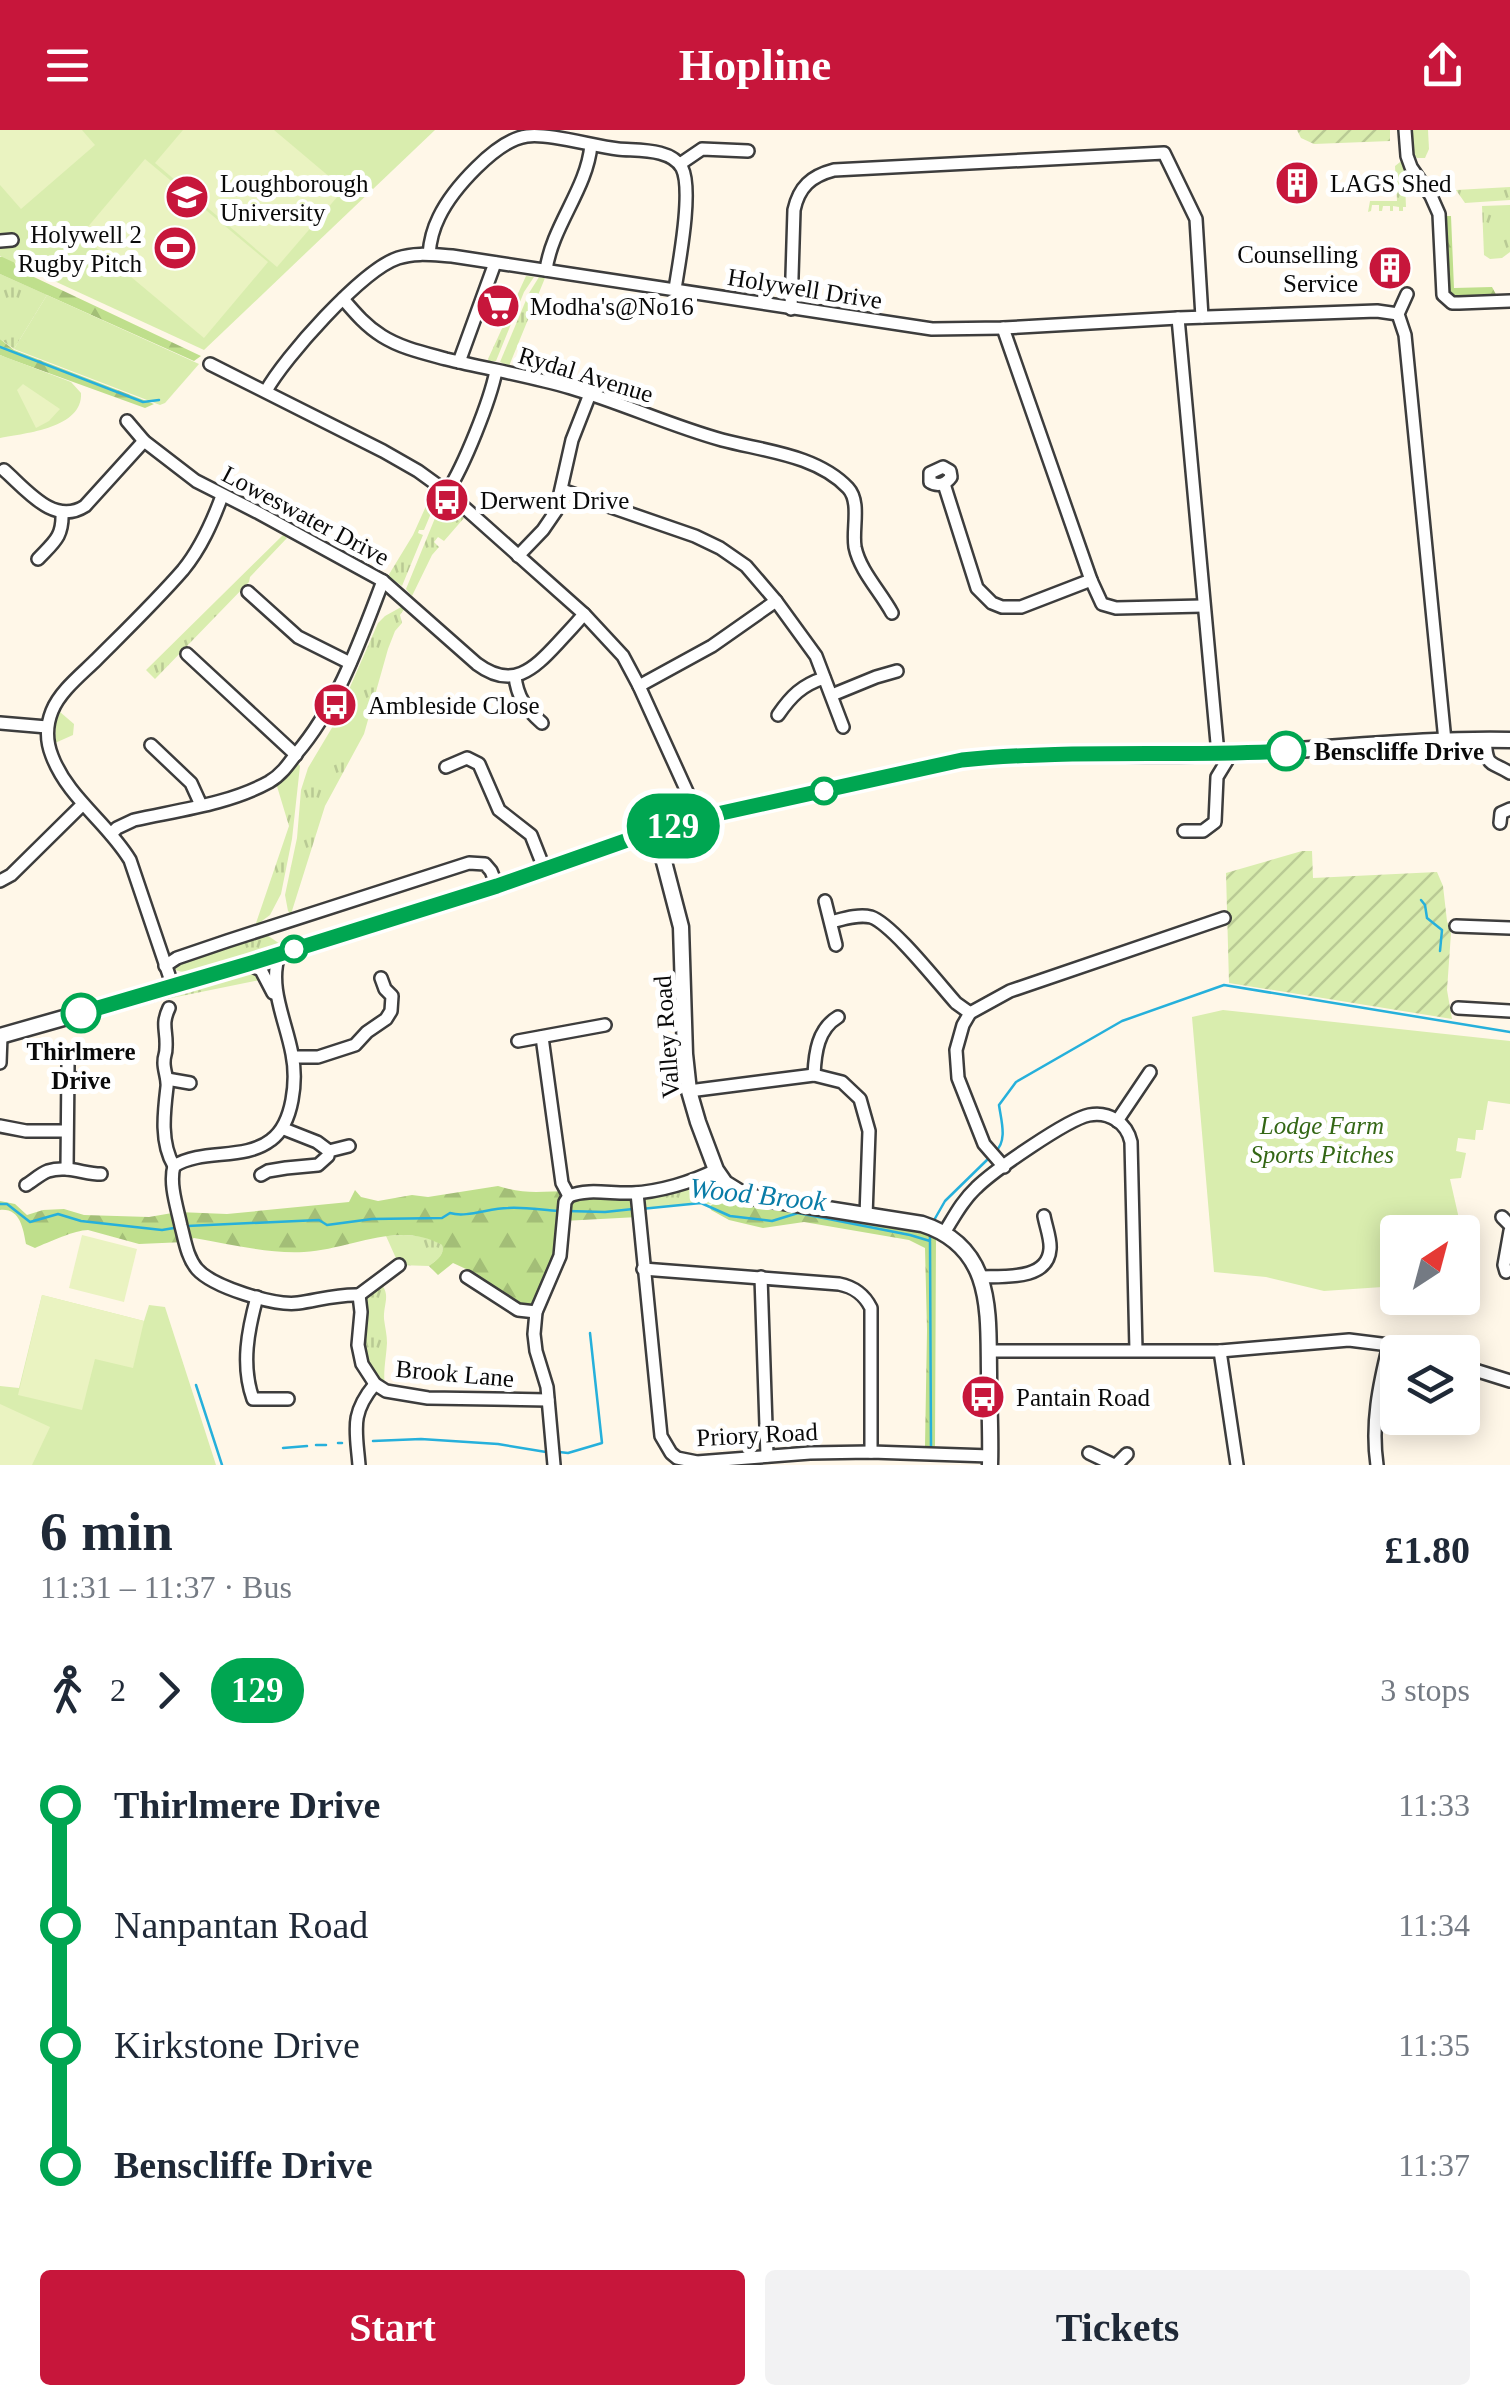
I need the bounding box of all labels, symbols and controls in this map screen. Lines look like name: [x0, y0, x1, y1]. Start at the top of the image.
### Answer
icon: menu: [40, 38, 95, 93]
icon: share: [1415, 38, 1470, 93]
text: Hopline: [679, 40, 831, 90]
building icon: LAGS Shed: [1274, 160, 1320, 206]
place label: Loughborough University: [220, 170, 369, 226]
place label: LAGS Shed: [1330, 170, 1452, 197]
school or university icon: Loughborough University: [164, 174, 210, 220]
place label: Holywell 2 Rugby Pitch: [18, 221, 142, 277]
sports icon: Holywell 2 Rugby Pitch: [152, 225, 198, 271]
place label: Counselling Service: [1237, 241, 1358, 297]
building icon: Counselling Service: [1367, 245, 1413, 291]
street label: Holywell Drive: [726, 263, 884, 314]
supermarket icon: Modha's@No16: [475, 283, 521, 329]
place label: Modha's@No16: [530, 293, 694, 321]
street label: Rydal Avenue: [515, 341, 656, 408]
street label: Loweswater Drive: [218, 460, 394, 571]
bus stop icon: Derwent Drive: [424, 477, 470, 523]
place label: Derwent Drive: [480, 487, 629, 514]
bus stop icon: Ambleside Close: [312, 682, 358, 728]
place label: Ambleside Close: [368, 692, 540, 719]
marker: Benscliffe Drive: [1267, 732, 1305, 770]
place label: Benscliffe Drive: [1314, 738, 1484, 765]
unlabelled marker: [811, 778, 837, 804]
line badge: 129: [616, 794, 730, 858]
text: 129: [647, 807, 699, 846]
unlabelled marker: [281, 936, 307, 962]
street label: Valley Road: [649, 974, 684, 1099]
marker: Thirlmere Drive: [62, 994, 100, 1032]
place label: Thirlmere Drive: [26, 1038, 136, 1094]
park label: Lodge Farm Sports Pitches: [1250, 1112, 1394, 1168]
water label: Wood Brook: [688, 1172, 828, 1217]
north arrow: [1380, 1215, 1480, 1315]
map controls: [1380, 1215, 1480, 1435]
button: layers: [1380, 1335, 1480, 1435]
street label: Brook Lane: [395, 1355, 515, 1392]
bus stop icon: Pantain Road: [960, 1374, 1006, 1420]
place label: Pantain Road: [1016, 1384, 1151, 1411]
street label: Priory Road: [696, 1418, 819, 1451]
text: 6 min: [40, 1501, 173, 1562]
text: £1.80: [1385, 1529, 1470, 1571]
text: 11:31 – 11:37 · Bus: [40, 1569, 292, 1605]
icon: walk: [40, 1663, 95, 1718]
icon: forward: [141, 1663, 196, 1718]
text: 129: [231, 1671, 284, 1710]
text: 2: [110, 1672, 126, 1708]
text: 3 stops: [1380, 1672, 1470, 1708]
text: Thirlmere Drive: [114, 1784, 380, 1826]
text: 11:33: [1398, 1787, 1470, 1823]
text: Nanpantan Road: [114, 1904, 368, 1946]
text: 11:34: [1398, 1907, 1470, 1943]
text: Kirkstone Drive: [114, 2024, 360, 2066]
text: 11:35: [1398, 2027, 1470, 2063]
text: Benscliffe Drive: [114, 2144, 373, 2186]
text: 11:37: [1398, 2147, 1470, 2183]
button: Start: [40, 2270, 745, 2385]
button: Tickets: [765, 2270, 1470, 2385]

